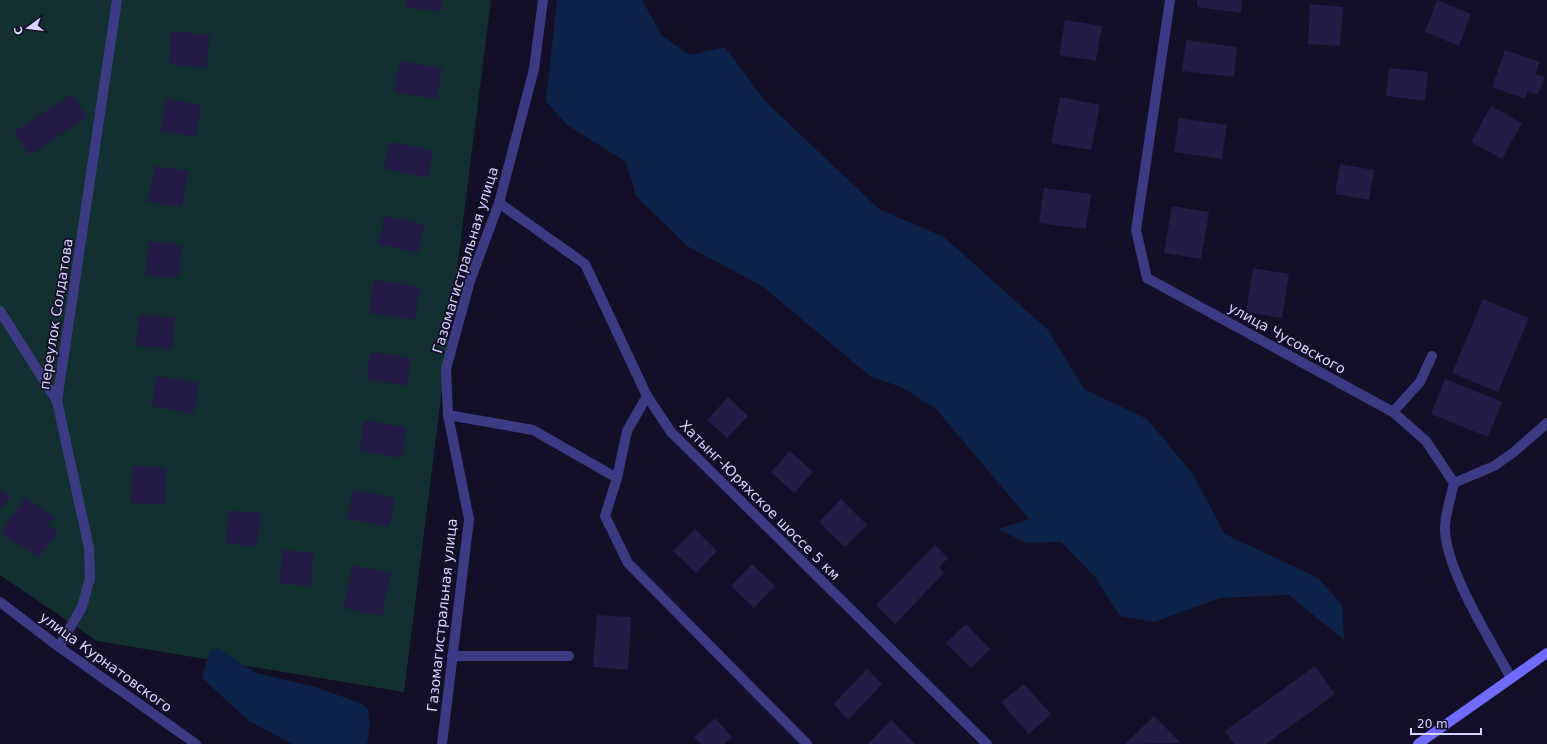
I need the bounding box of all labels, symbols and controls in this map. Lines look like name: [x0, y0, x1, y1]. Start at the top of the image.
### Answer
north arrow: [8, 8, 48, 48]
text: С: [11, 25, 26, 36]
street label: Газомагистральная улица: [429, 165, 501, 355]
street label: переулок Солдатова: [36, 237, 76, 391]
street label: улица Чусовского: [1225, 299, 1349, 377]
street label: Хатынг-Юряхское шоссе 5 км: [677, 417, 843, 583]
street label: Газомагистральная улица: [424, 518, 460, 712]
street label: улица Курнатовского: [37, 609, 175, 715]
scale bar: [1411, 710, 1481, 736]
text: 20 m: [1417, 717, 1448, 731]

